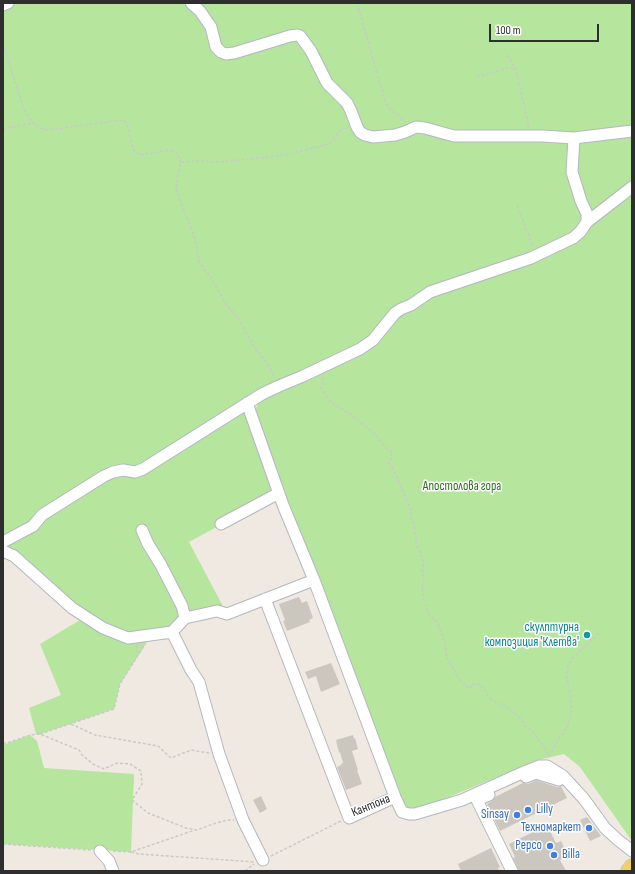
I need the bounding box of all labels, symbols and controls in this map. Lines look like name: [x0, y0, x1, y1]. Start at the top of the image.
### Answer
scale bar: [491, 16, 601, 42]
text: 100 m: [496, 23, 521, 38]
park label: Апостолова гора: [423, 479, 501, 495]
place label: скулптурна композиция 'Клетва': [485, 620, 579, 651]
marker: скулптурна композиция 'Клетва': [582, 630, 592, 640]
street label: Кантона: [349, 791, 393, 821]
place label: Lilly: [536, 802, 553, 818]
marker: Lilly: [523, 805, 533, 815]
place label: Sinsay: [481, 807, 509, 823]
marker: Sinsay: [512, 810, 522, 820]
place label: Техномаркет: [521, 820, 581, 836]
marker: Техномаркет: [584, 823, 594, 833]
place label: Pepco: [515, 838, 542, 854]
marker: Pepco: [545, 841, 555, 851]
place label: Billa: [562, 847, 580, 863]
marker: Billa: [549, 850, 559, 860]

